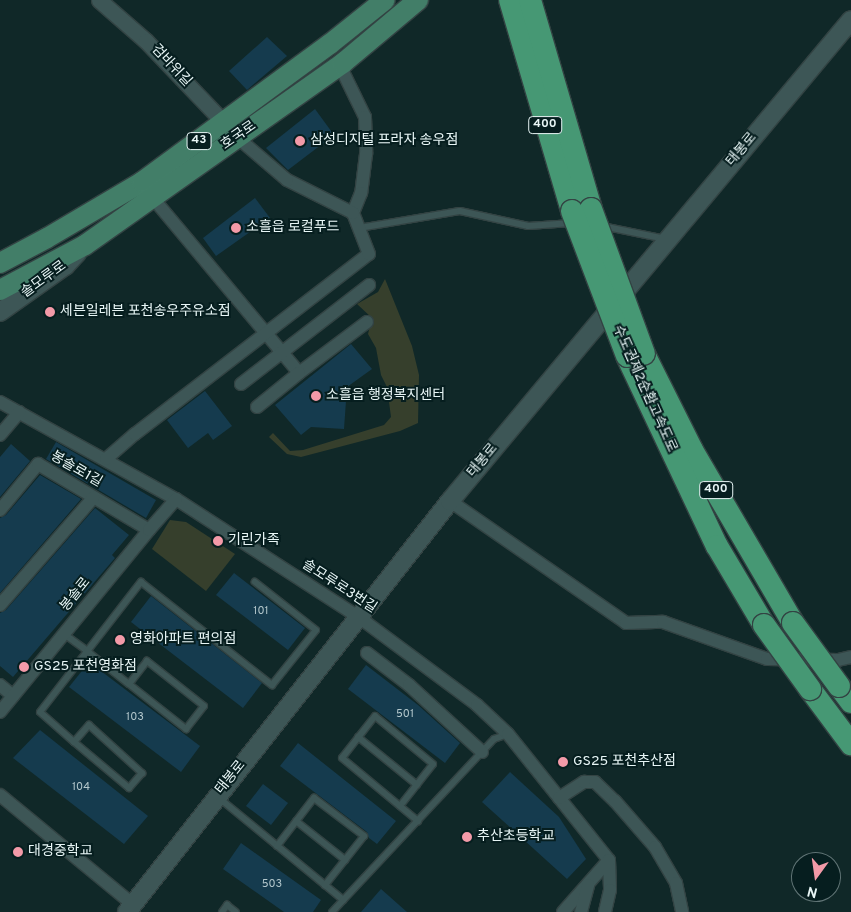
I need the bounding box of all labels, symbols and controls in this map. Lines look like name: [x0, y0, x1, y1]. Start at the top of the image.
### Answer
street label: 검바위길: [147, 41, 195, 91]
road number: 400: [528, 116, 562, 134]
street label: 호국로: [218, 118, 260, 154]
street label: 태봉로: [723, 130, 761, 170]
road number: 43: [186, 132, 212, 150]
place label: 삼성디지털 프라자 송우점: [310, 133, 458, 149]
marker: 삼성디지털 프라자 송우점: [294, 135, 306, 147]
place label: 소흘읍 로컬푸드: [246, 220, 339, 236]
marker: 소흘읍 로컬푸드: [230, 222, 242, 234]
street label: 솔모루로: [18, 258, 70, 302]
place label: 세븐일레븐 포천송우주유소점: [60, 304, 231, 320]
marker: 세븐일레븐 포천송우주유소점: [44, 306, 56, 318]
street label: 수도권제2순환고속도로: [608, 323, 680, 455]
place label: 소흘읍 행정복지센터: [326, 388, 445, 404]
marker: 소흘읍 행정복지센터: [310, 390, 322, 402]
street label: 태봉로: [464, 441, 502, 481]
street label: 봉솔로1길: [47, 449, 105, 491]
road number: 400: [698, 480, 734, 500]
place label: 기린가족: [228, 533, 280, 549]
marker: 기린가족: [212, 535, 224, 547]
street label: 솔모루로3번길: [298, 557, 380, 617]
street label: 봉솔로: [57, 575, 95, 615]
house number: 101: [253, 604, 269, 618]
place label: 영화아파트 편의점: [130, 632, 236, 648]
marker: 영화아파트 편의점: [114, 634, 126, 646]
place label: GS25 포천영화점: [34, 659, 137, 675]
marker: GS25 포천영화점: [18, 661, 30, 673]
house number: 501: [396, 707, 414, 721]
house number: 103: [126, 710, 144, 724]
place label: GS25 포천추산점: [573, 754, 676, 770]
marker: GS25 포천추산점: [557, 756, 569, 768]
street label: 태봉로: [212, 758, 250, 798]
house number: 104: [72, 780, 90, 794]
place label: 추산초등학교: [477, 829, 554, 845]
marker: 추산초등학교: [461, 831, 473, 843]
place label: 대경중학교: [28, 844, 92, 860]
marker: 대경중학교: [12, 846, 24, 858]
north arrow: [791, 852, 841, 902]
house number: 503: [262, 877, 282, 891]
text: N: [806, 882, 819, 901]

